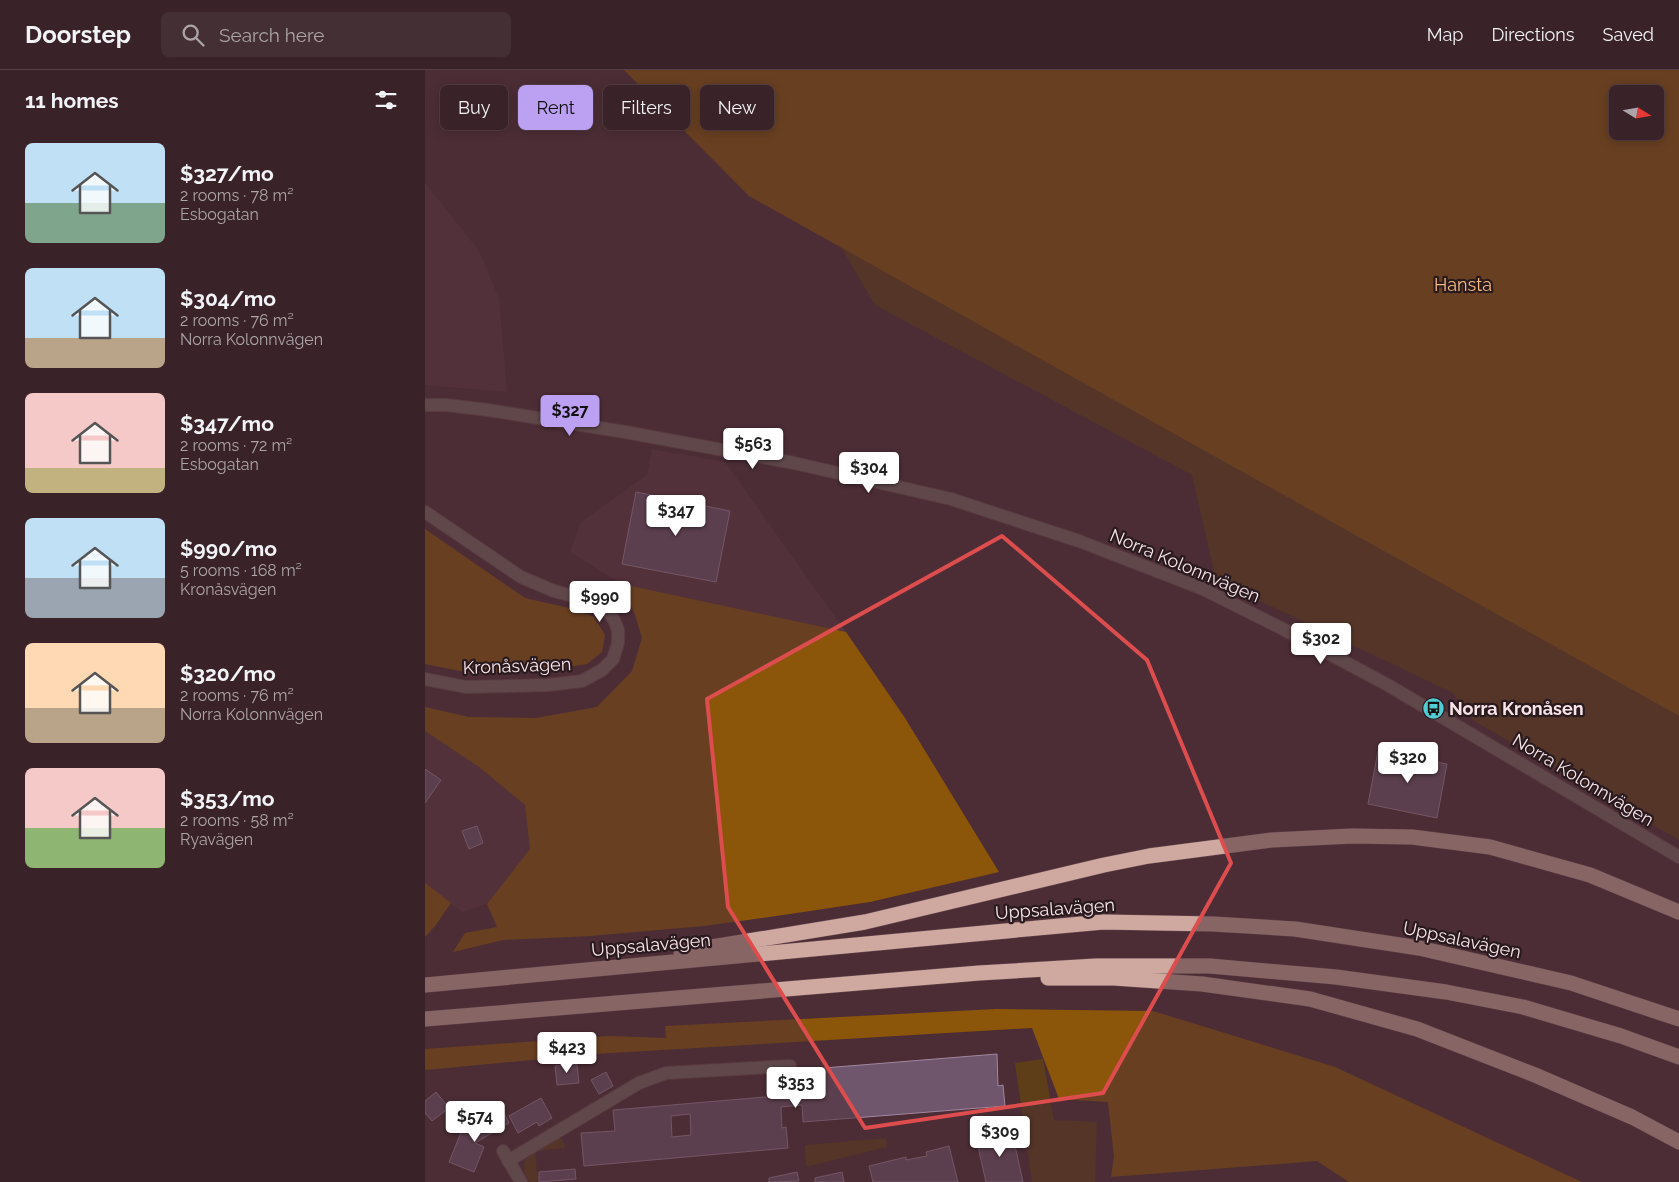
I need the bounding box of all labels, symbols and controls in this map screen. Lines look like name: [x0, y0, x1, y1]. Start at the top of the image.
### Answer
search box: [161, 12, 511, 57]
text: Doorstep: [25, 20, 131, 49]
icon: search: [179, 21, 207, 49]
text: Search here: [219, 24, 325, 46]
text: Map: [1427, 24, 1463, 45]
text: Directions: [1491, 24, 1575, 45]
text: Saved: [1603, 24, 1654, 45]
chip: Buy: [440, 85, 508, 130]
chip: Rent: [518, 85, 593, 130]
chip: Filters: [603, 85, 690, 130]
chip: New: [700, 85, 774, 130]
north arrow: [1609, 85, 1664, 140]
map controls: [1609, 85, 1664, 140]
icon: filters: [372, 86, 400, 114]
text: 11 homes: [25, 88, 119, 113]
text: $327/mo: [180, 161, 274, 186]
icon: home: [65, 163, 125, 223]
text: 2 rooms · 78 m²: [180, 186, 293, 205]
text: Esbogatan: [180, 205, 259, 224]
park label: Hansta: [1434, 274, 1492, 295]
text: $304/mo: [180, 286, 276, 311]
icon: home: [65, 288, 125, 348]
text: 2 rooms · 76 m²: [180, 311, 294, 330]
text: Norra Kolonnvägen: [180, 330, 323, 349]
pin: $327: [540, 394, 600, 437]
text: $327: [552, 401, 589, 420]
text: $347/mo: [180, 411, 274, 436]
icon: home: [65, 413, 125, 473]
pin: $563: [723, 428, 783, 470]
text: $563: [734, 434, 772, 453]
text: 2 rooms · 72 m²: [180, 436, 292, 455]
pin: $304: [839, 452, 899, 494]
text: Esbogatan: [180, 455, 259, 474]
text: $304: [850, 458, 888, 477]
pin: $347: [646, 494, 706, 537]
text: $347: [657, 501, 695, 520]
street label: Norra Kolonnvägen: [1107, 524, 1263, 607]
text: $990/mo: [180, 536, 277, 561]
icon: home: [65, 538, 125, 598]
text: 5 rooms · 168 m²: [180, 561, 302, 580]
text: Kronåsvägen: [180, 580, 276, 599]
pin: $990: [570, 580, 630, 623]
text: $990: [581, 587, 619, 606]
pin: $302: [1291, 622, 1351, 665]
text: $302: [1302, 629, 1340, 648]
street label: Kronåsvägen: [462, 653, 572, 678]
text: $320/mo: [180, 661, 276, 686]
icon: home: [65, 663, 125, 723]
text: 2 rooms · 76 m²: [180, 686, 294, 705]
bus stop icon: Norra Kronåsen: [1421, 697, 1445, 721]
place label: Norra Kronåsen: [1449, 698, 1584, 719]
text: Norra Kolonnvägen: [180, 705, 323, 724]
street label: Norra Kolonnvägen: [1509, 729, 1658, 830]
pin: $320: [1378, 742, 1438, 784]
text: $320: [1389, 748, 1427, 767]
text: $353/mo: [180, 786, 275, 811]
icon: home: [65, 788, 125, 848]
text: 2 rooms · 58 m²: [180, 811, 294, 830]
text: Ryavägen: [180, 830, 253, 849]
street label: Uppsalavägen: [994, 894, 1116, 923]
street label: Uppsalavägen: [1401, 917, 1523, 962]
street label: Uppsalavägen: [590, 929, 712, 960]
pin: $423: [537, 1032, 597, 1074]
text: $423: [548, 1038, 586, 1057]
pin: $353: [766, 1066, 826, 1109]
text: $353: [778, 1073, 814, 1092]
pin: $574: [445, 1100, 505, 1143]
text: $574: [457, 1107, 493, 1126]
pin: $309: [970, 1116, 1030, 1158]
text: $309: [981, 1122, 1019, 1141]

